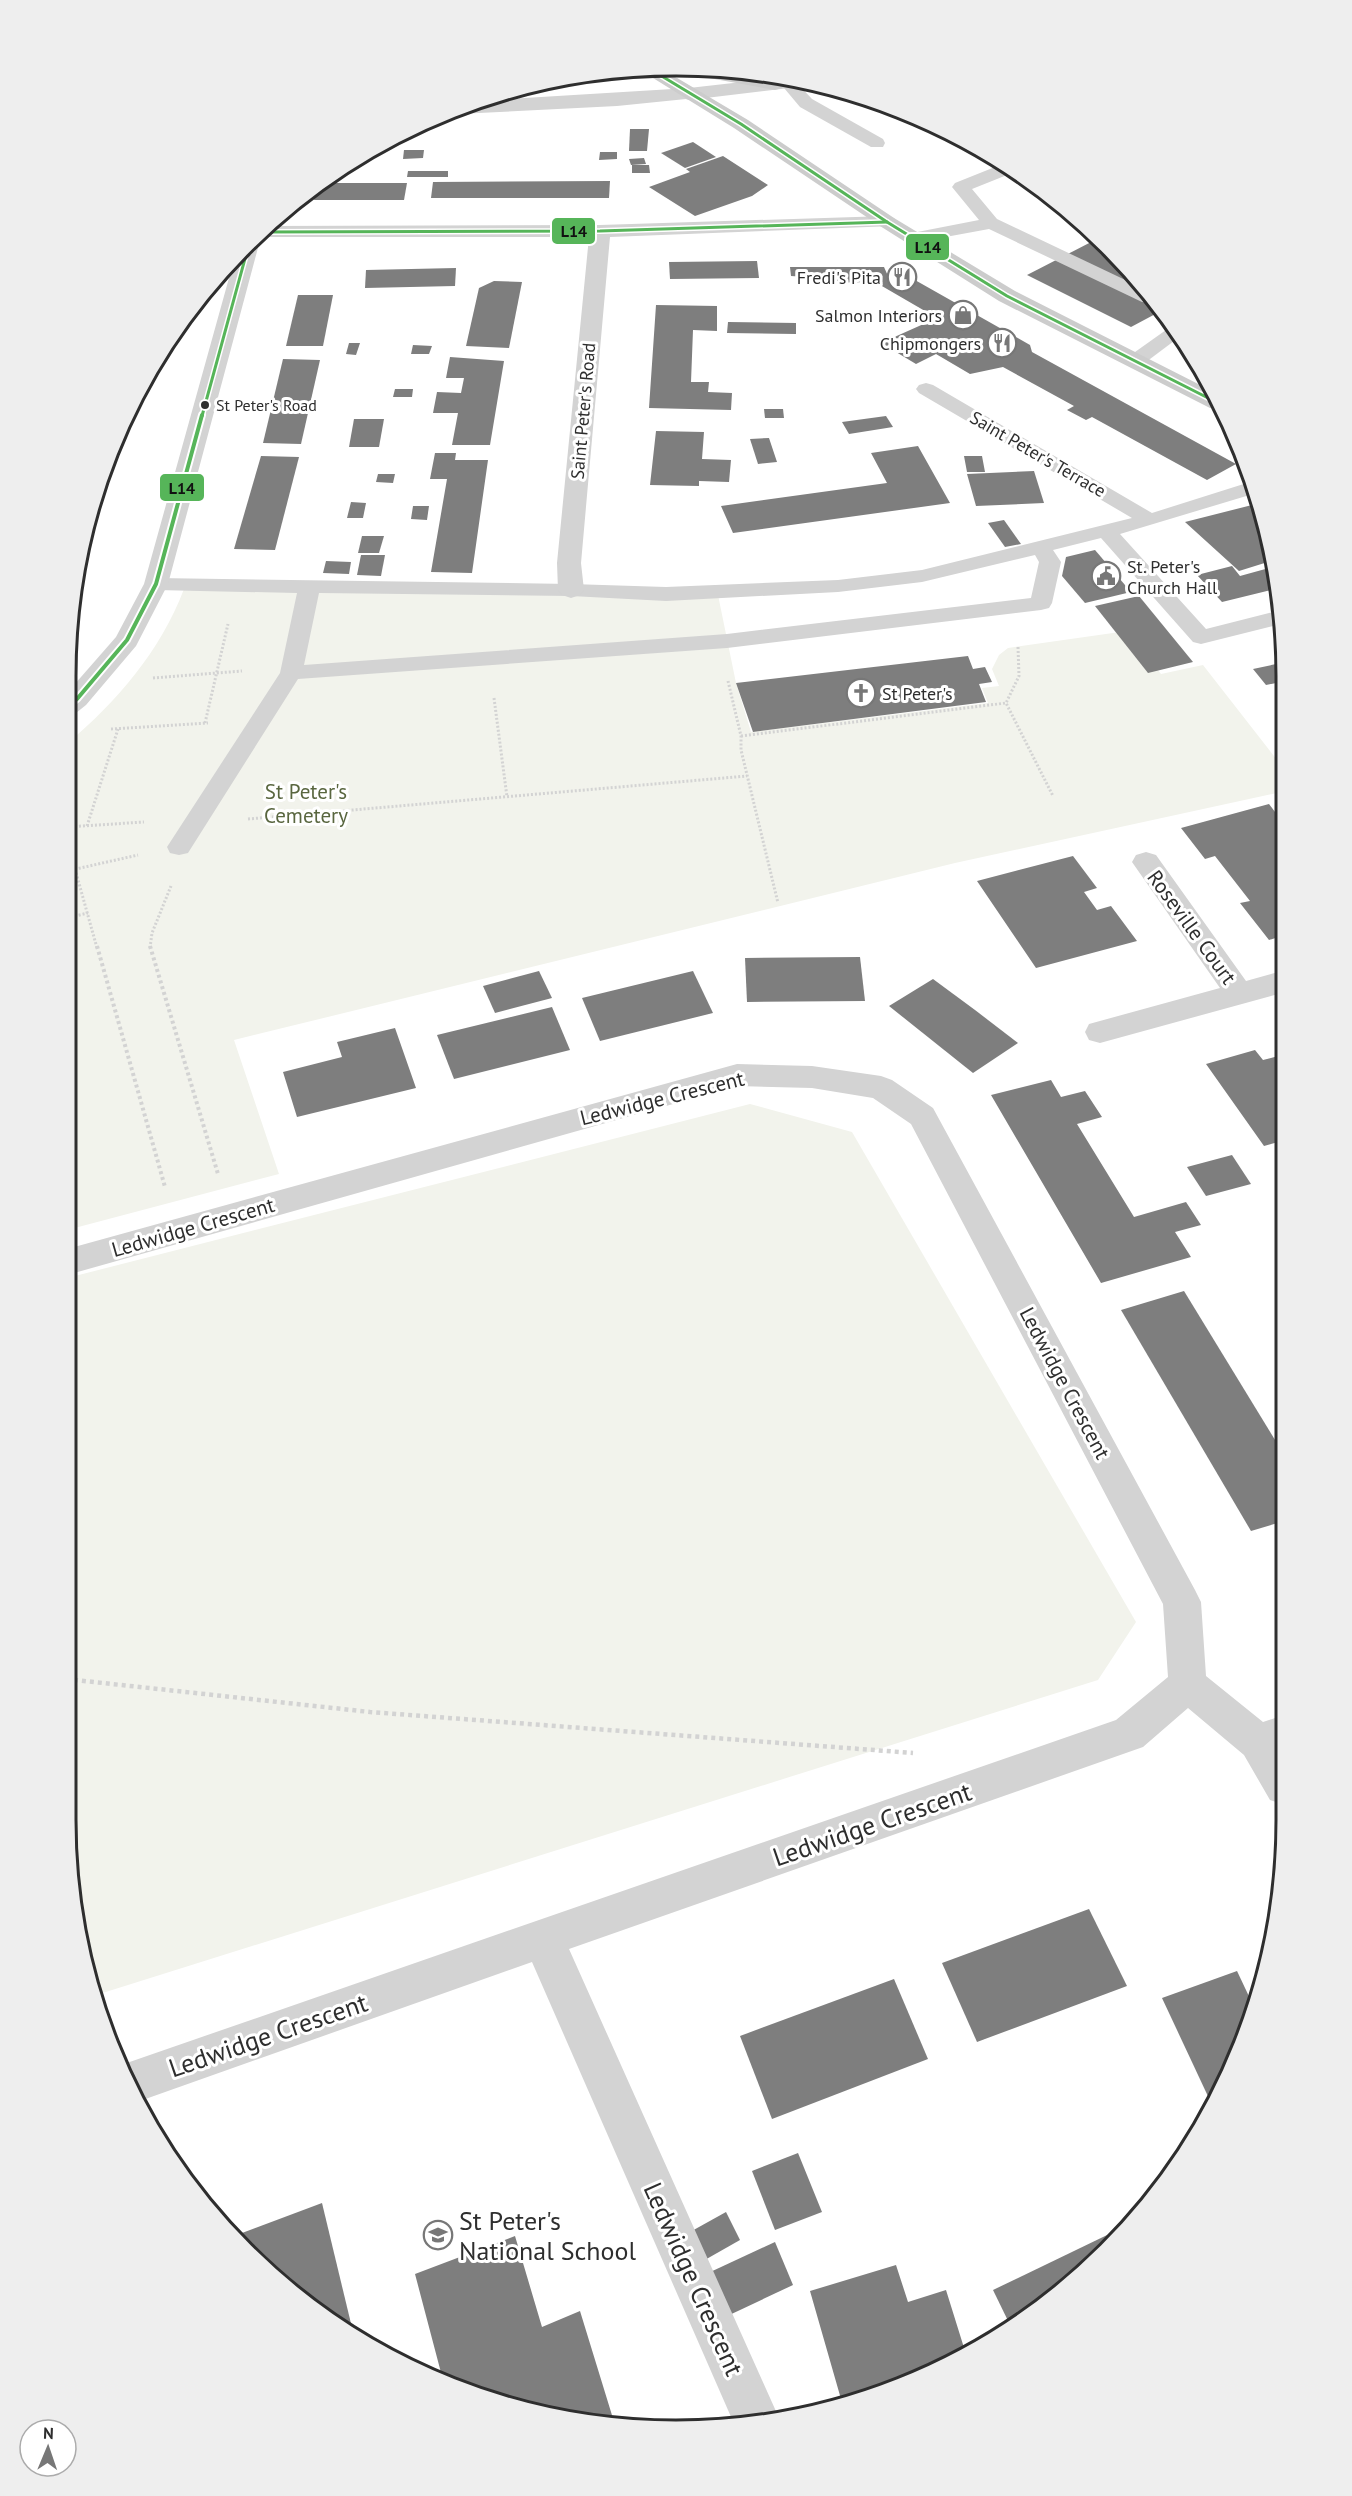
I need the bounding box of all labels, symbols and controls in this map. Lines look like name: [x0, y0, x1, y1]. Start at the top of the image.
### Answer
line badge: L14: [551, 217, 596, 245]
text: L14: [561, 221, 587, 241]
line badge: L14: [905, 233, 950, 261]
text: L14: [915, 237, 941, 257]
restaurant icon: Fredi's Pita: [886, 261, 918, 293]
place label: Fredi's Pita: [797, 266, 881, 289]
shop icon: Salmon Interiors: [947, 299, 979, 331]
place label: Salmon Interiors: [815, 304, 942, 327]
restaurant icon: Chipmongers: [986, 327, 1018, 359]
place label: Chipmongers: [880, 332, 981, 355]
street label: Saint Peter's Road: [566, 342, 600, 480]
place label: St Peter's Road: [216, 395, 317, 415]
marker: St Peter's Road: [199, 399, 211, 411]
street label: Saint Peter's Terrace: [966, 406, 1110, 502]
line badge: L14: [159, 473, 205, 502]
text: L14: [169, 478, 195, 498]
place label: St. Peter's Church Hall: [1127, 555, 1218, 599]
public building icon: St. Peter's Church Hall: [1090, 560, 1122, 592]
church icon: St Peter's: [845, 677, 877, 709]
place label: St Peter's: [882, 682, 953, 705]
park label: St Peter's Cemetery: [264, 778, 348, 829]
street label: Roseville Court: [1141, 865, 1243, 989]
street label: Ledwidge Crescent: [577, 1065, 747, 1131]
street label: Ledwidge Crescent: [109, 1191, 277, 1263]
street label: Ledwidge Crescent: [1014, 1302, 1116, 1464]
street label: Ledwidge Crescent: [768, 1774, 976, 1873]
street label: Ledwidge Crescent: [164, 1985, 372, 2084]
street label: Ledwidge Crescent: [637, 2177, 751, 2381]
place label: St Peter's National School: [459, 2204, 636, 2267]
school or university icon: St Peter's National School: [422, 2219, 454, 2251]
north arrow: [18, 2418, 78, 2478]
text: N: [43, 2423, 54, 2443]

